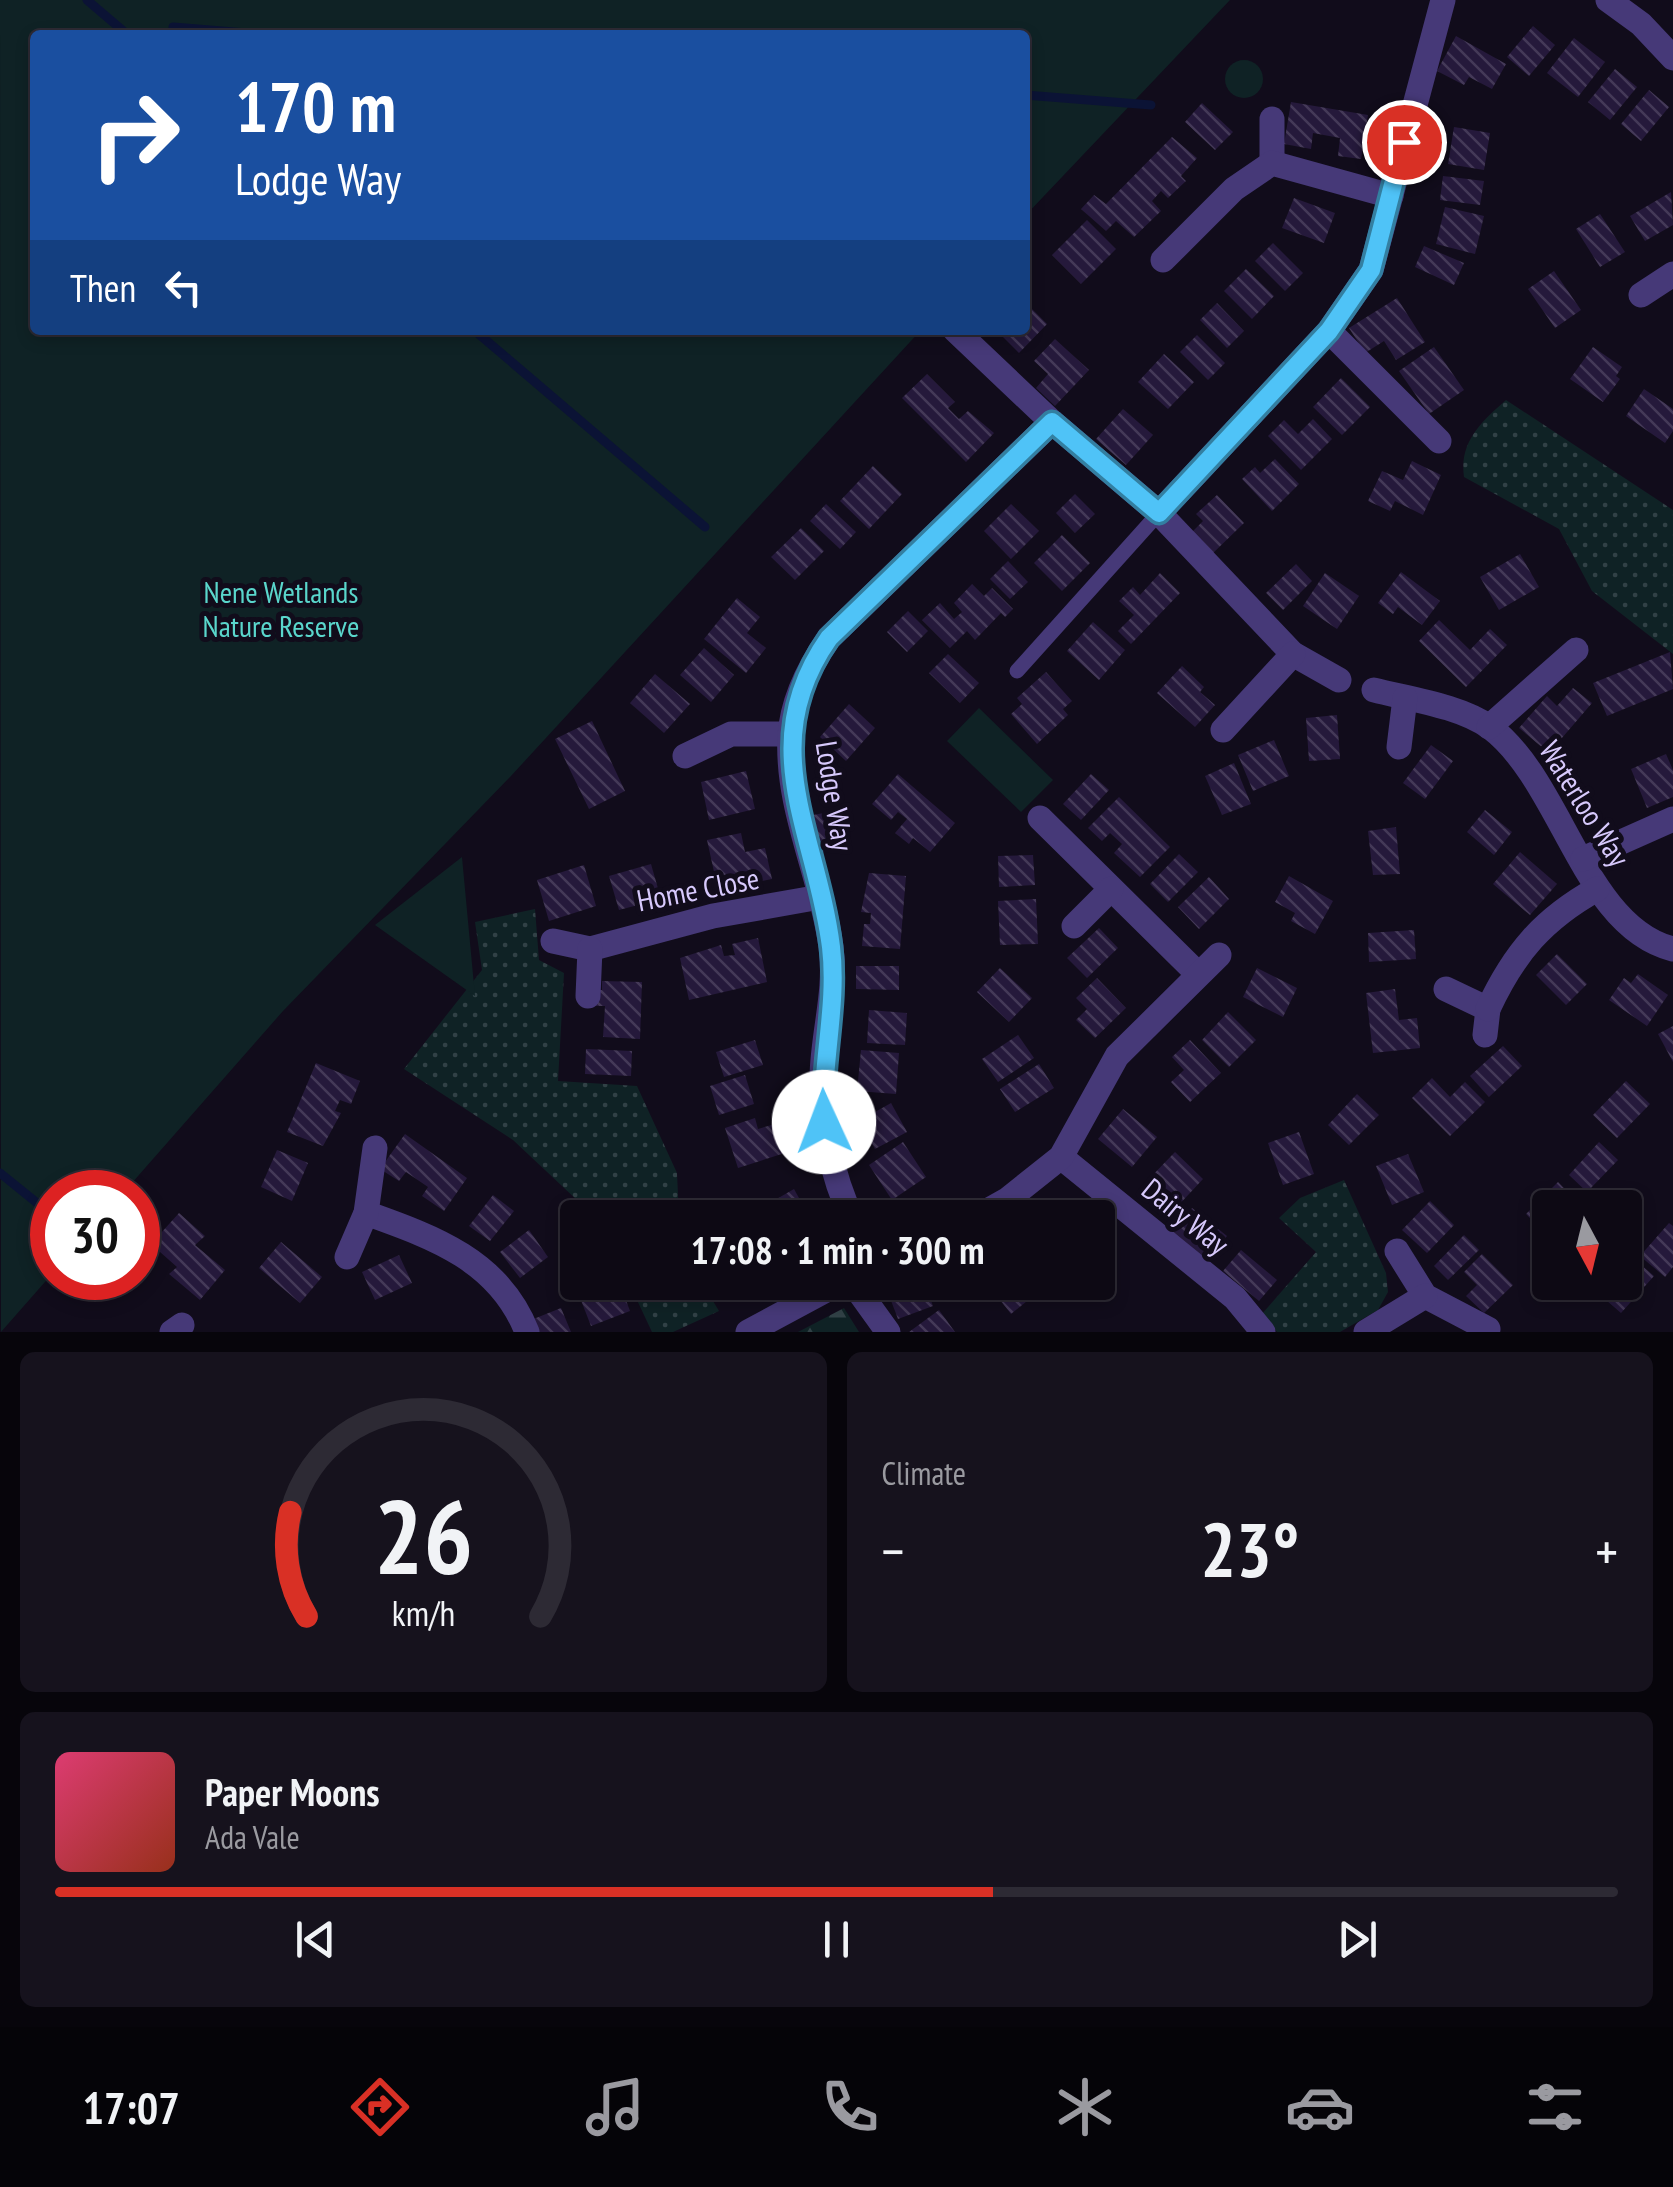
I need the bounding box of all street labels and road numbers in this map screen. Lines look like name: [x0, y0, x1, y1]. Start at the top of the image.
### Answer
street label: Waterloo Way: [1531, 733, 1640, 874]
street label: Lodge Way: [808, 738, 864, 854]
street label: Home Close: [633, 858, 762, 919]
street label: Dairy Way: [1134, 1169, 1238, 1263]

